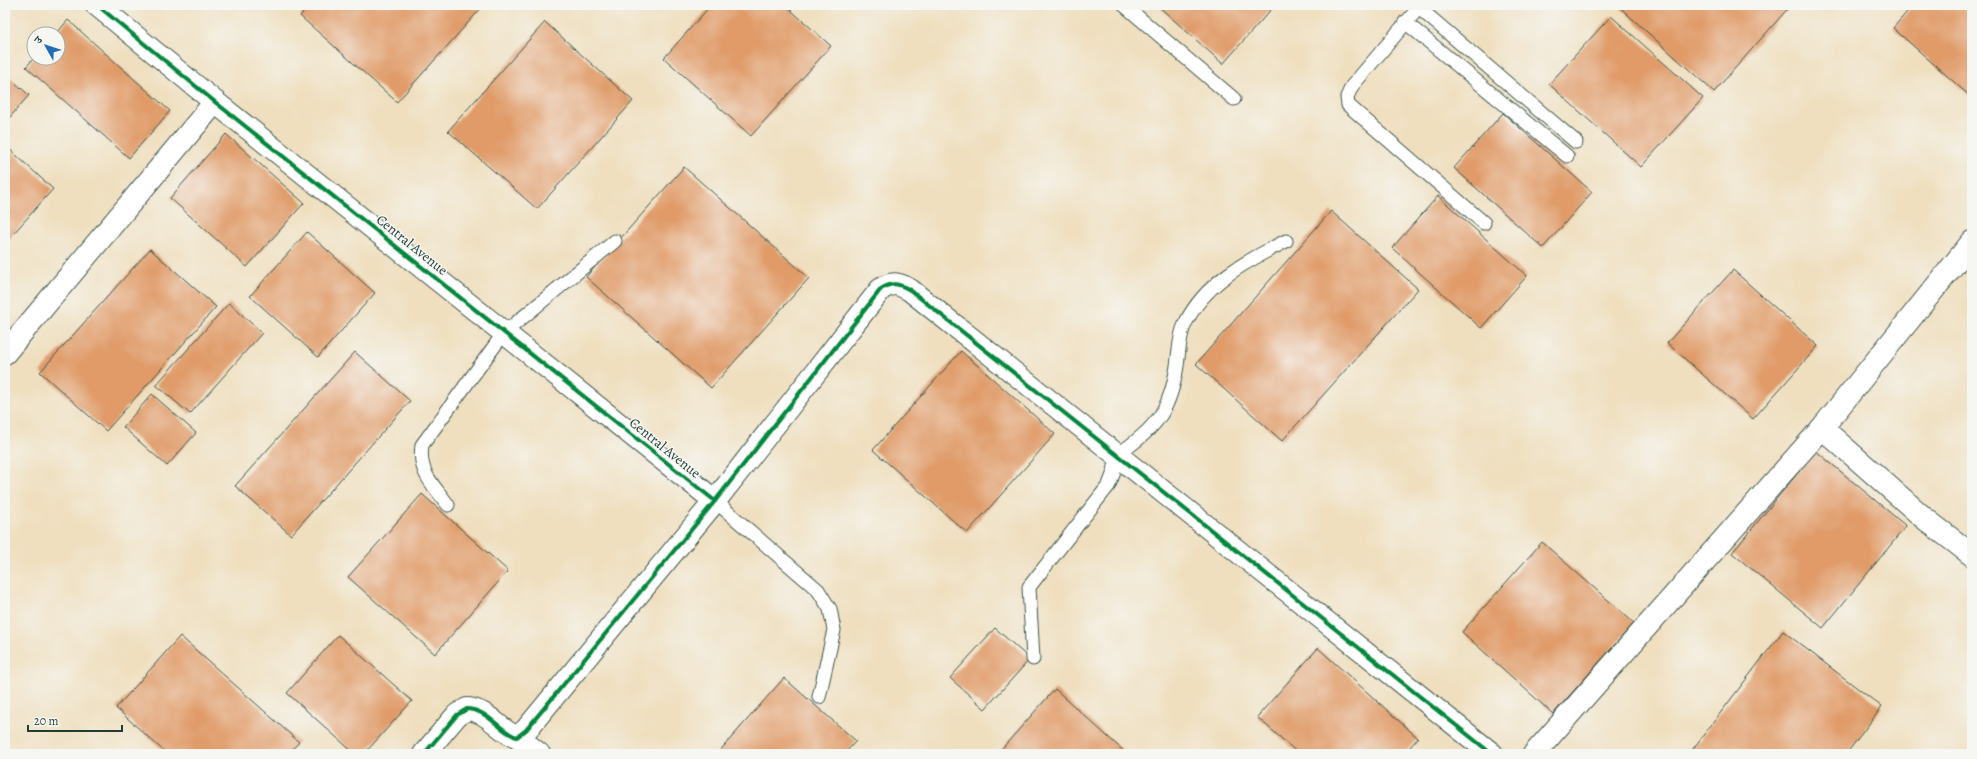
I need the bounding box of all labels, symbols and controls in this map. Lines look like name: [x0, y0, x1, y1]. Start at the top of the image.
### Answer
north arrow: [26, 26, 66, 66]
text: उ: [30, 32, 47, 48]
street label: Central Avenue: [372, 210, 452, 280]
street label: Central Avenue: [625, 413, 705, 483]
scale bar: [28, 707, 122, 733]
text: 20 m: [34, 713, 58, 729]

